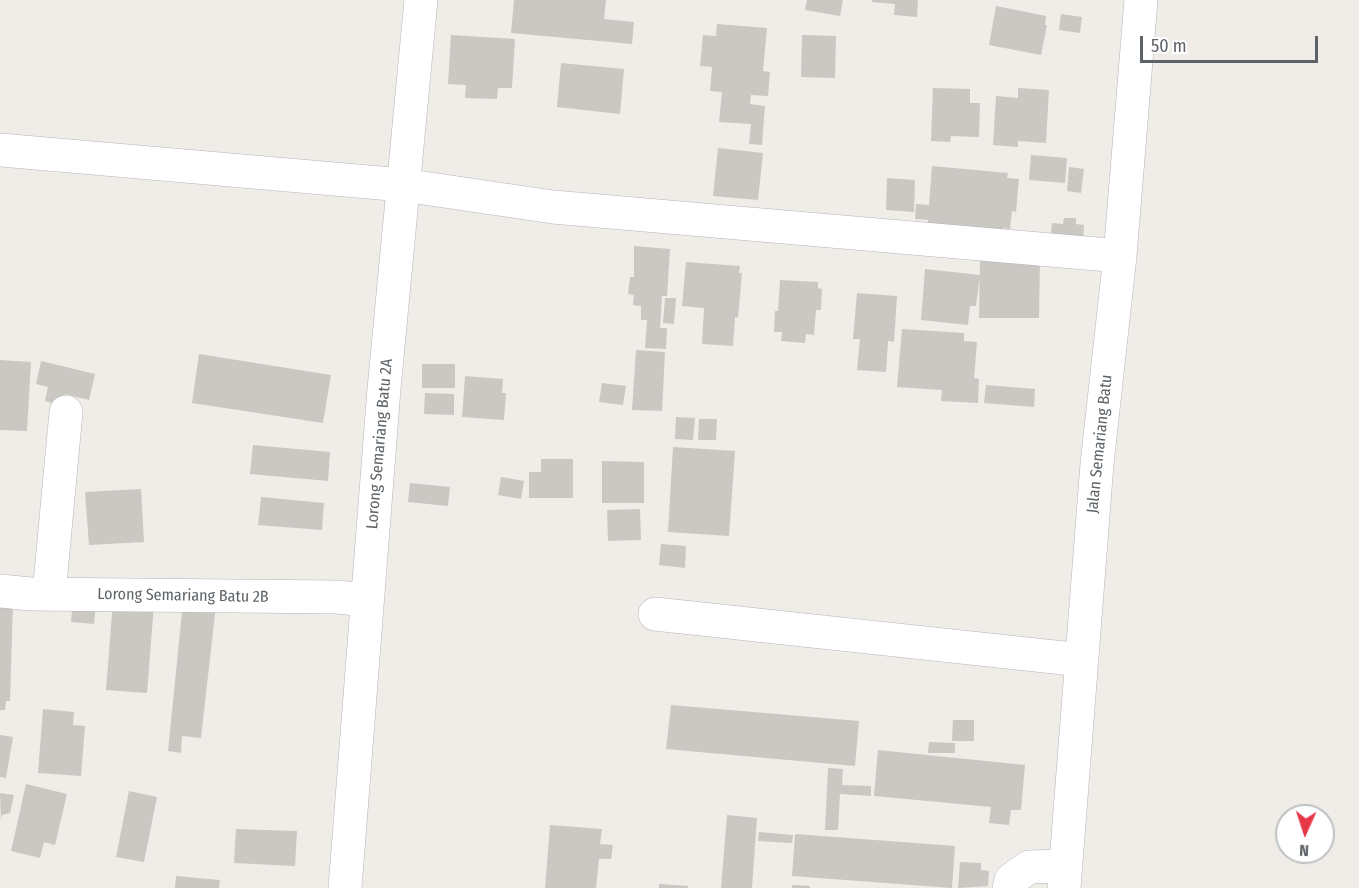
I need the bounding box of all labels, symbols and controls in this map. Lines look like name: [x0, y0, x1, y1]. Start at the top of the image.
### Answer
scale bar: [1143, 24, 1322, 62]
text: 50 m: [1151, 35, 1187, 57]
street label: Lorong Semariang Batu 2A: [363, 358, 397, 530]
street label: Jalan Semariang Batu: [1083, 374, 1117, 514]
street label: Lorong Semariang Batu 2B: [97, 585, 269, 607]
north arrow: [1275, 804, 1335, 864]
text: N: [1299, 841, 1309, 860]

